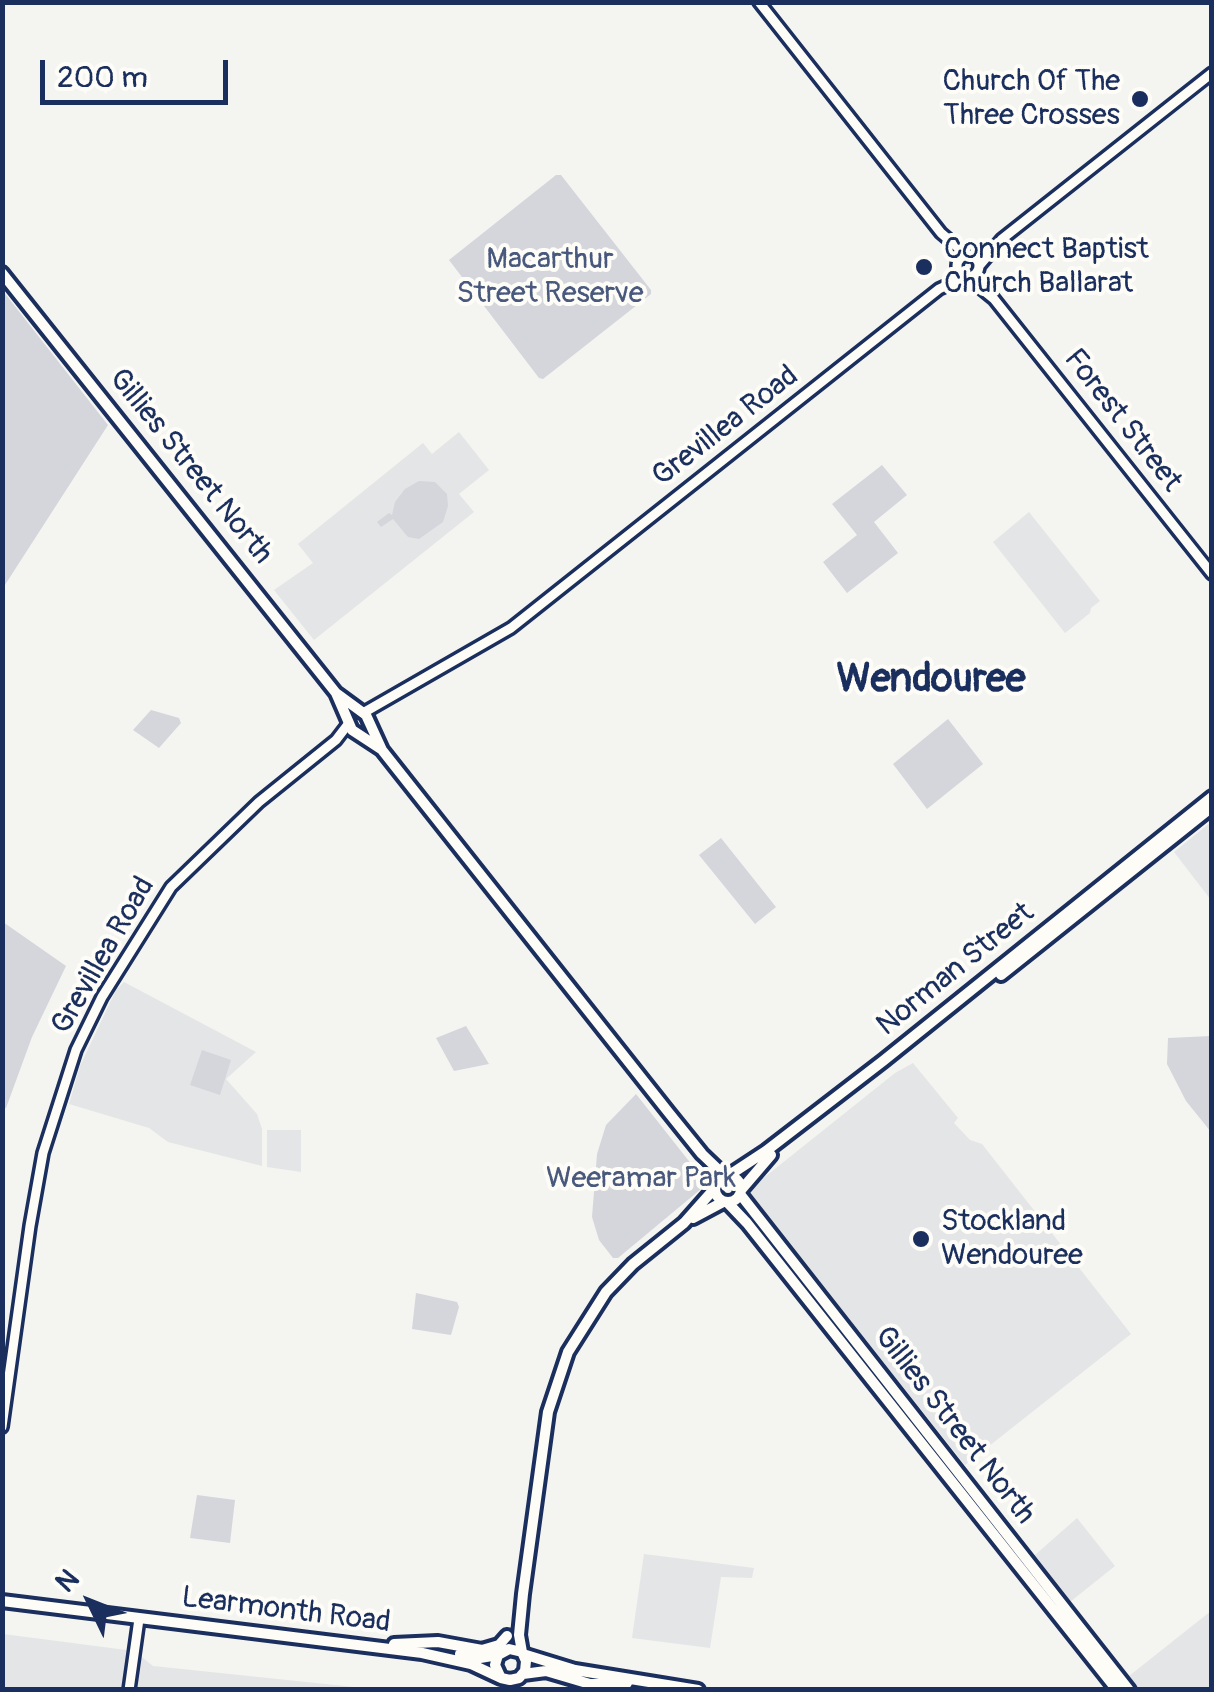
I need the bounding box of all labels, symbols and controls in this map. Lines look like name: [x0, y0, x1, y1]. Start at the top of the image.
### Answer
scale bar: [45, 40, 232, 102]
text: 200 m: [57, 59, 148, 96]
place label: Church Of The Three Crosses: [943, 64, 1120, 134]
marker: Church Of The Three Crosses: [1129, 88, 1151, 110]
place label: Connect Baptist Church Ballarat: [944, 232, 1149, 302]
park label: Macarthur Street Reserve: [456, 242, 644, 312]
marker: Connect Baptist Church Ballarat: [913, 256, 935, 278]
street label: Forest Street: [1055, 343, 1189, 499]
street label: Grevillea Road: [646, 359, 806, 495]
street label: Gillies Street North: [100, 362, 280, 572]
district label: Wendouree: [836, 657, 1026, 705]
street label: Grevillea Road: [45, 871, 163, 1041]
street label: Norman Street: [870, 896, 1042, 1044]
park label: Weeramar Park: [546, 1161, 736, 1197]
place label: Stockland Wendouree: [941, 1204, 1083, 1274]
marker: Stockland Wendouree: [910, 1228, 932, 1250]
street label: Gillies Street North: [866, 1320, 1042, 1532]
north arrow: [40, 1552, 140, 1652]
text: N: [48, 1562, 87, 1600]
street label: Learmonth Road: [179, 1580, 393, 1642]

